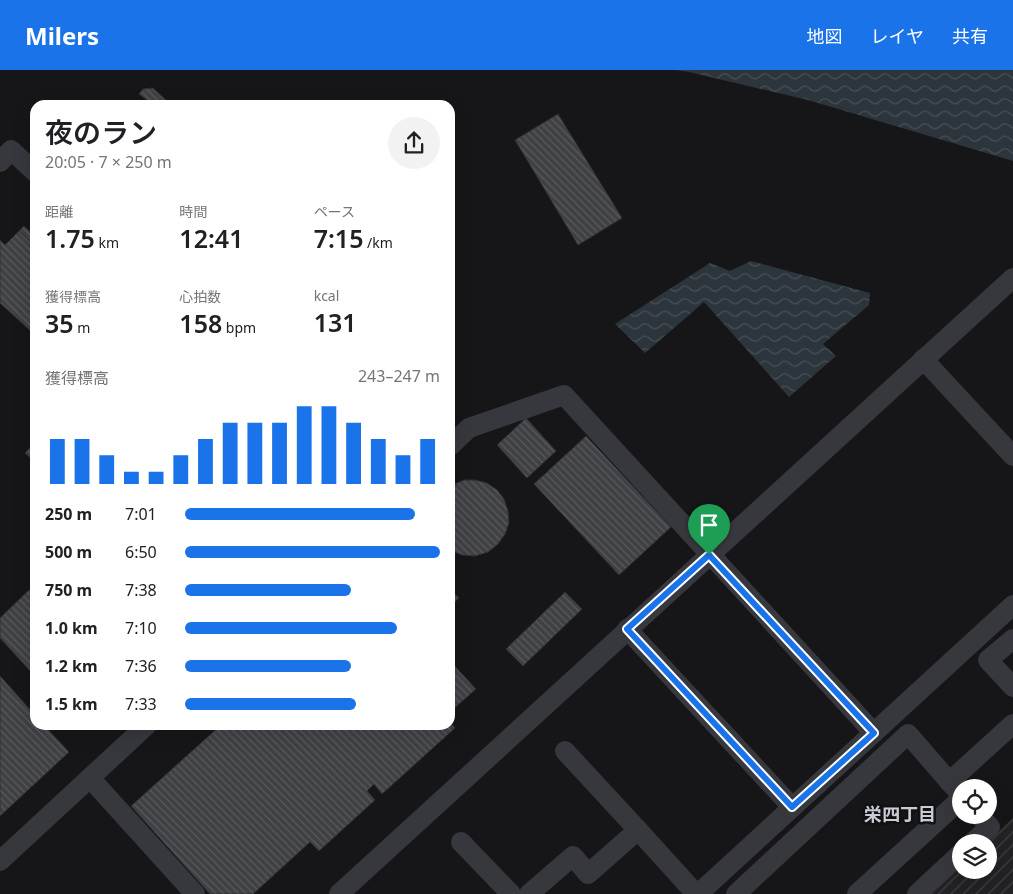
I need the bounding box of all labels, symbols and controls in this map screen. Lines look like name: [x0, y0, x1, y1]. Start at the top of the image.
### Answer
text: Milers: [25, 19, 99, 52]
text: 地図: [807, 24, 843, 48]
text: レイヤ: [871, 24, 924, 48]
text: 共有: [952, 24, 988, 48]
text: 夜のラン: [45, 113, 157, 151]
button: share: [388, 117, 440, 169]
text: 20:05 · 7 × 250 m: [45, 151, 172, 173]
text: 距離: [45, 202, 73, 221]
text: 時間: [179, 202, 207, 221]
text: ペース: [314, 202, 355, 221]
text: 1.75: [45, 221, 95, 255]
text: 12:41: [179, 221, 243, 255]
text: 7:15: [314, 221, 363, 255]
text: km: [95, 233, 119, 252]
text: /km: [363, 233, 393, 252]
text: kcal: [314, 286, 339, 305]
text: 獲得標高: [45, 287, 101, 306]
text: 心拍数: [179, 287, 221, 306]
text: 131: [314, 305, 357, 339]
text: 35: [45, 306, 74, 340]
text: 158: [179, 306, 222, 340]
text: m: [74, 318, 90, 337]
text: bpm: [222, 318, 256, 337]
text: 243–247 m: [358, 365, 440, 387]
text: 獲得標高: [45, 367, 109, 389]
text: 250 m: [45, 503, 92, 525]
text: 7:01: [125, 503, 157, 525]
pin: [688, 504, 730, 555]
icon: arrive: [695, 511, 723, 539]
text: 500 m: [45, 541, 92, 563]
text: 6:50: [125, 541, 157, 563]
text: 750 m: [45, 579, 92, 601]
text: 7:38: [125, 579, 157, 601]
text: 1.0 km: [45, 617, 97, 639]
text: 7:10: [125, 617, 157, 639]
text: 1.2 km: [45, 655, 97, 677]
text: 7:36: [125, 655, 157, 677]
text: 1.5 km: [45, 693, 97, 715]
text: 7:33: [125, 693, 157, 715]
map controls: [952, 779, 997, 879]
button: locate: [952, 779, 997, 824]
district label: 栄四丁目: [864, 802, 936, 826]
button: layers: [952, 834, 997, 879]

